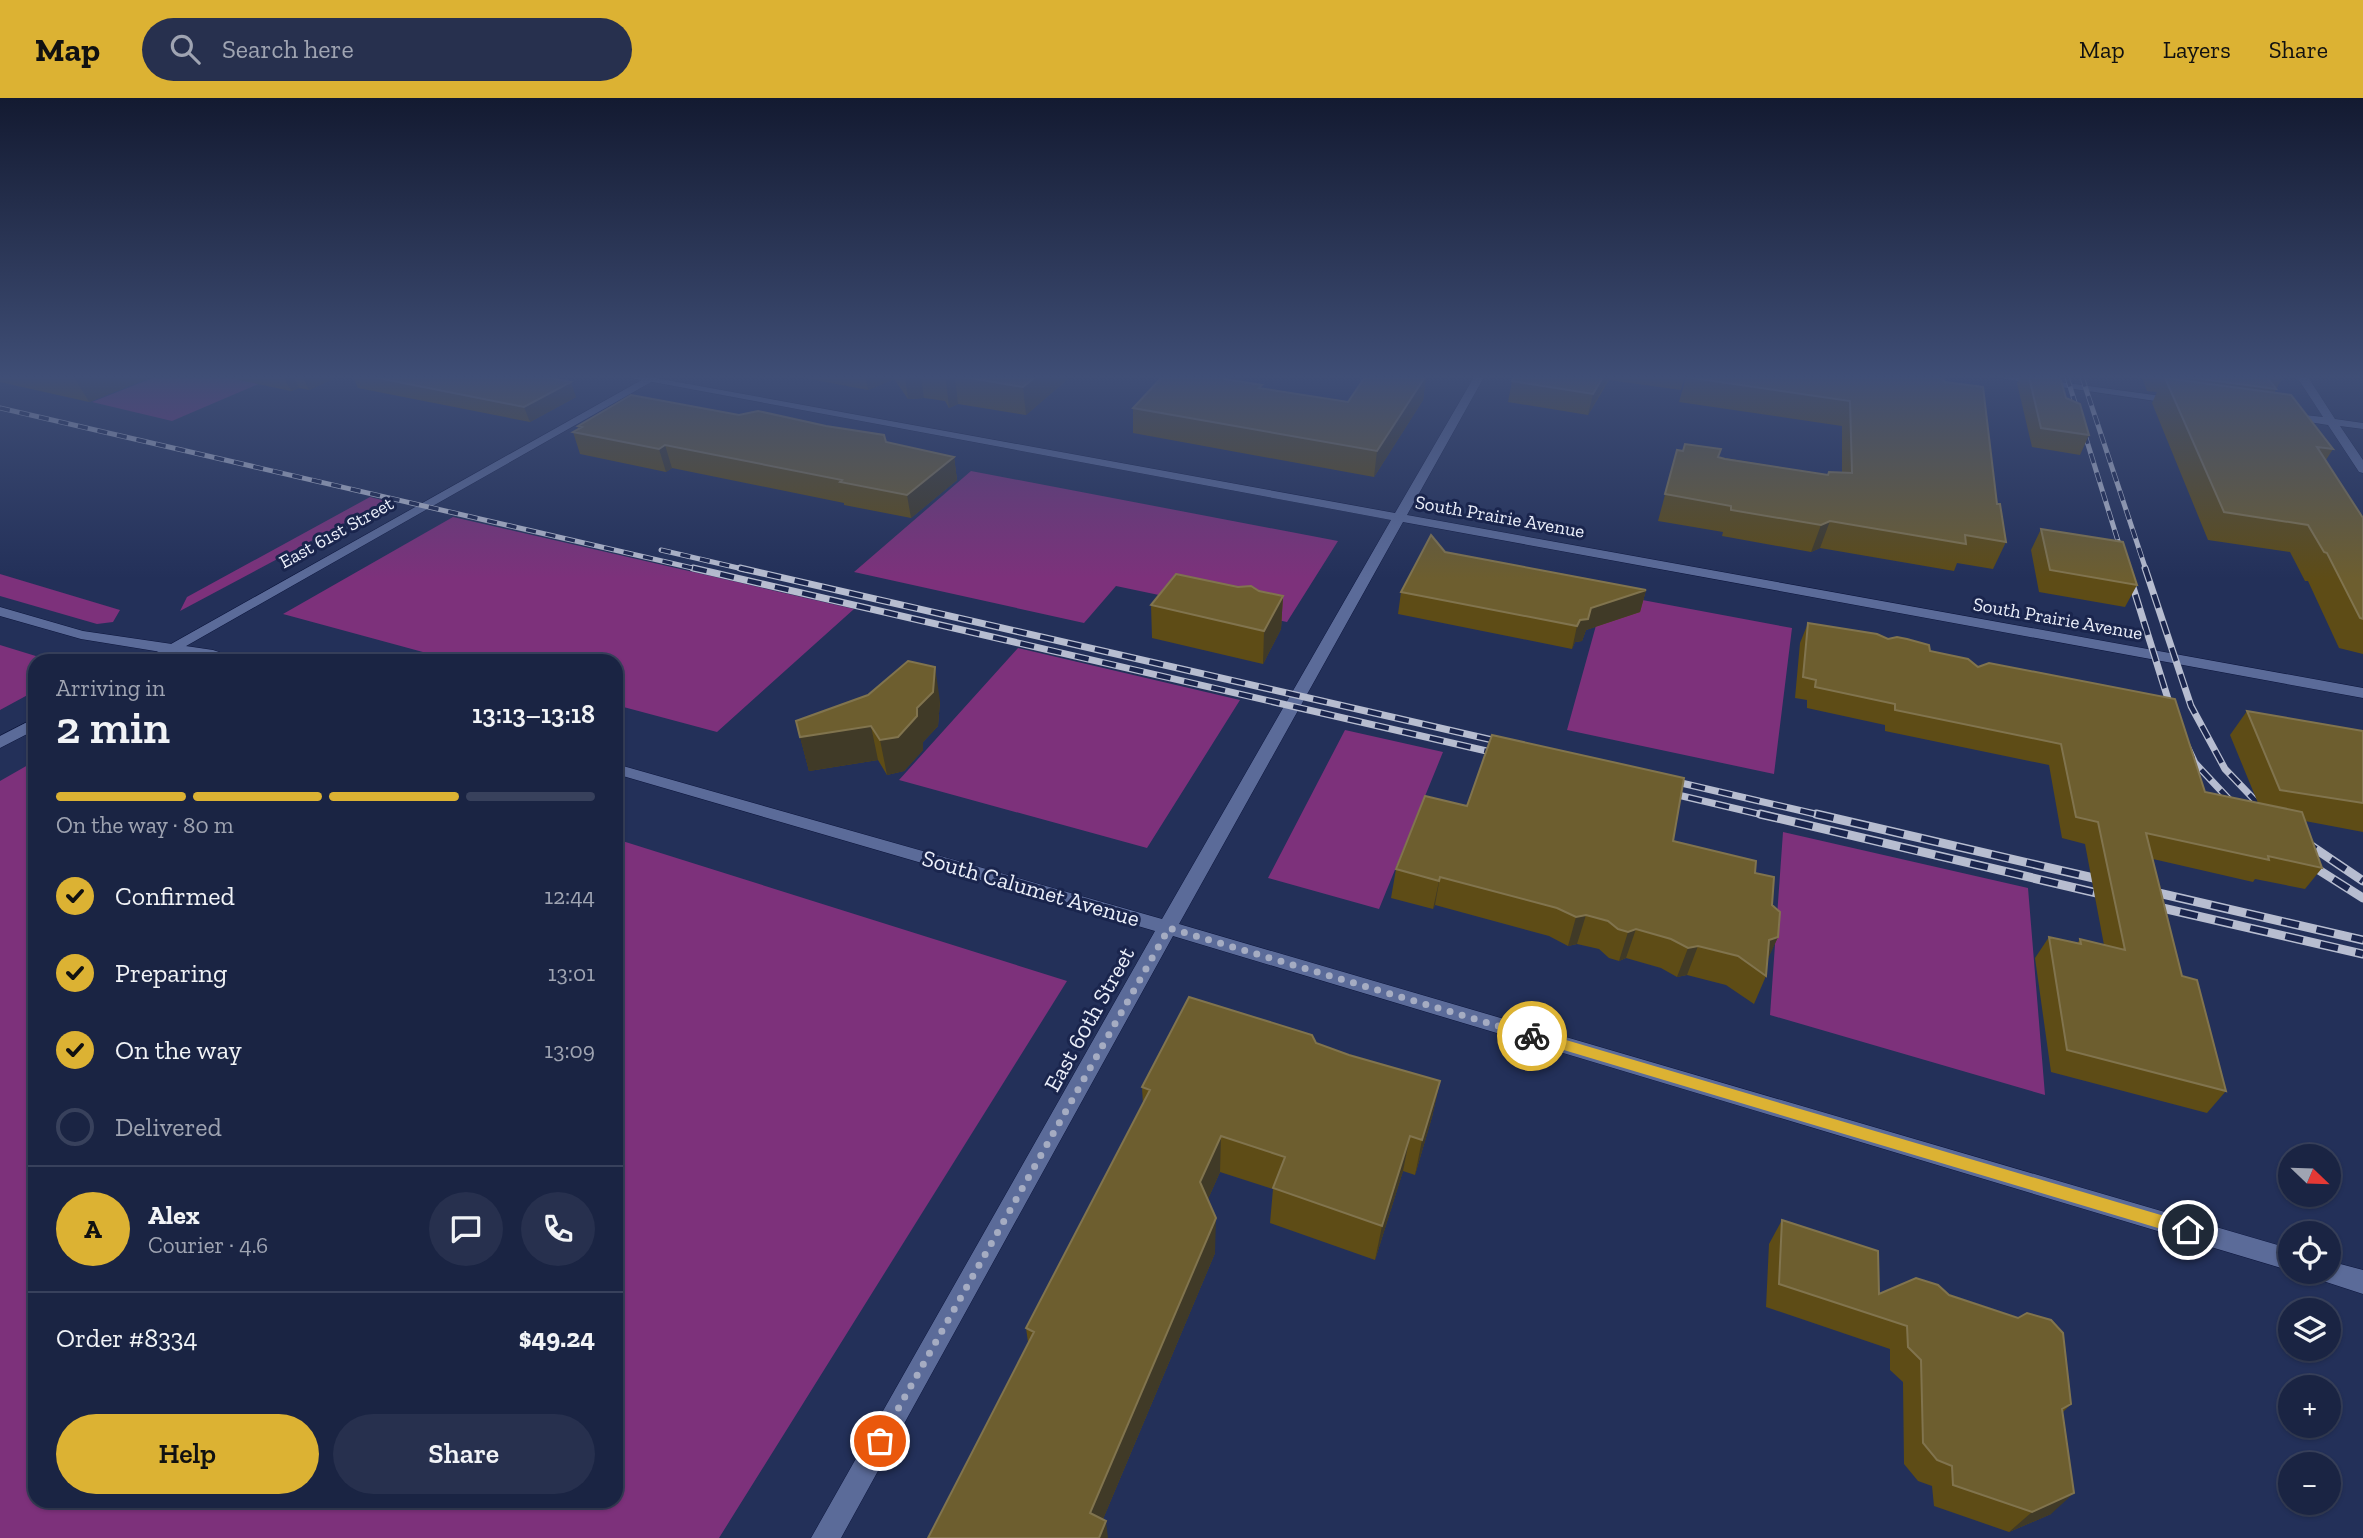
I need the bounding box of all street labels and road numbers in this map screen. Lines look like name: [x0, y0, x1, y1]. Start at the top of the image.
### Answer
street label: South Prairie Avenue: [1413, 490, 1587, 543]
street label: East 61st Street: [275, 492, 397, 573]
street label: South Prairie Avenue: [1971, 592, 2145, 645]
street label: South Calumet Avenue: [919, 844, 1143, 932]
street label: East 60th Street: [1038, 941, 1140, 1096]

